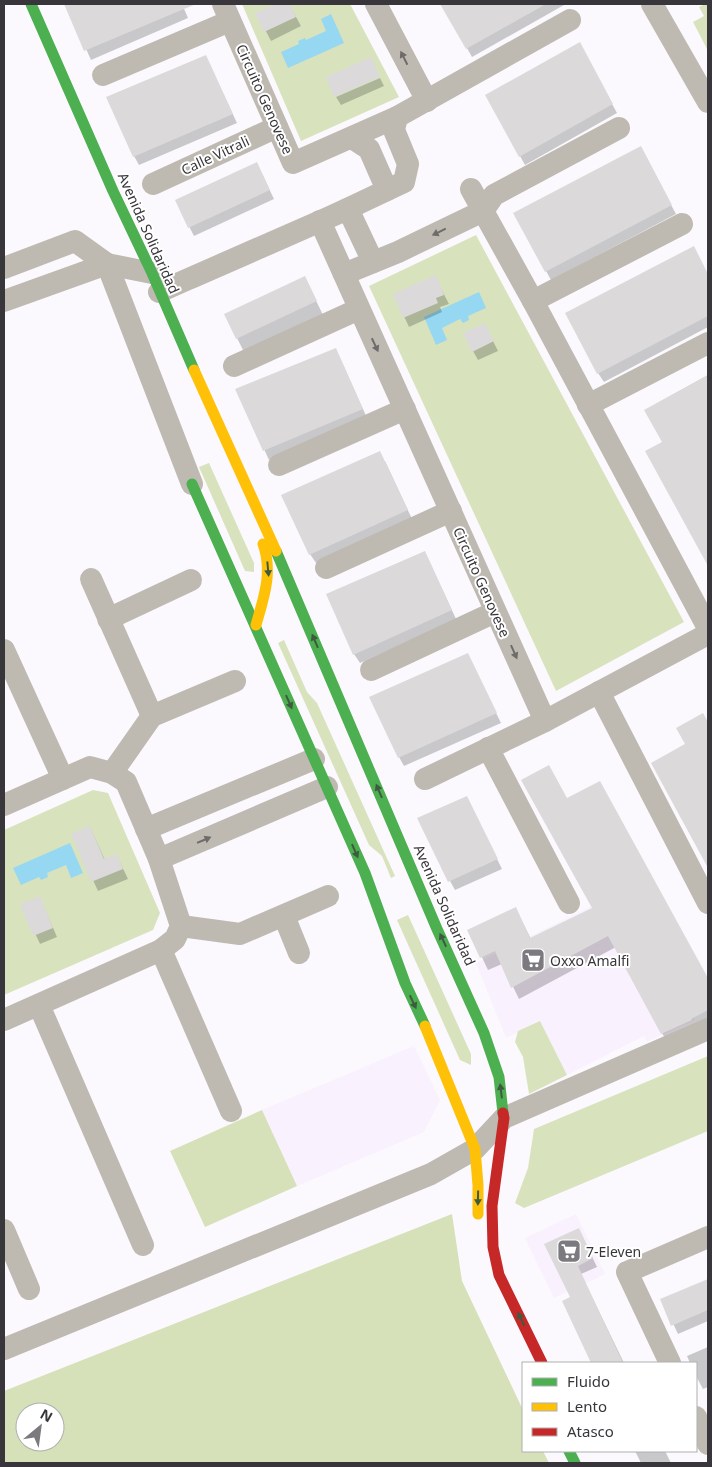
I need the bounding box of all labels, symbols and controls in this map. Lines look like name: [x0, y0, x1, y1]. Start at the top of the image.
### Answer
street label: Circuito Genovese: [232, 41, 298, 157]
one-way arrow: [400, 51, 408, 65]
street label: Calle Vitrali: [178, 131, 252, 179]
street label: Avenida Solidaridad: [114, 169, 184, 297]
one-way arrow: [432, 228, 446, 236]
one-way arrow: [372, 338, 380, 352]
street label: Circuito Genovese: [449, 524, 515, 640]
one-way arrow: [264, 562, 272, 578]
one-way arrow: [311, 633, 319, 648]
one-way arrow: [510, 645, 518, 659]
one-way arrow: [286, 695, 294, 709]
one-way arrow: [374, 784, 382, 798]
one-way arrow: [197, 836, 211, 844]
street label: Avenida Solidaridad: [410, 841, 480, 969]
one-way arrow: [351, 844, 359, 858]
one-way arrow: [438, 933, 446, 947]
supermarket icon: Oxxo Amalfi: [520, 947, 546, 973]
place label: Oxxo Amalfi: [550, 951, 630, 970]
one-way arrow: [410, 995, 418, 1009]
one-way arrow: [497, 1083, 505, 1099]
one-way arrow: [474, 1190, 482, 1206]
supermarket icon: 7-Eleven: [556, 1238, 582, 1264]
place label: 7-Eleven: [586, 1242, 641, 1261]
one-way arrow: [516, 1312, 524, 1326]
legend: [522, 1362, 697, 1452]
text: Fluido: [567, 1371, 610, 1391]
text: Lento: [567, 1396, 607, 1416]
north arrow: [15, 1402, 65, 1452]
text: N: [37, 1404, 56, 1426]
text: Atasco: [567, 1421, 614, 1441]

